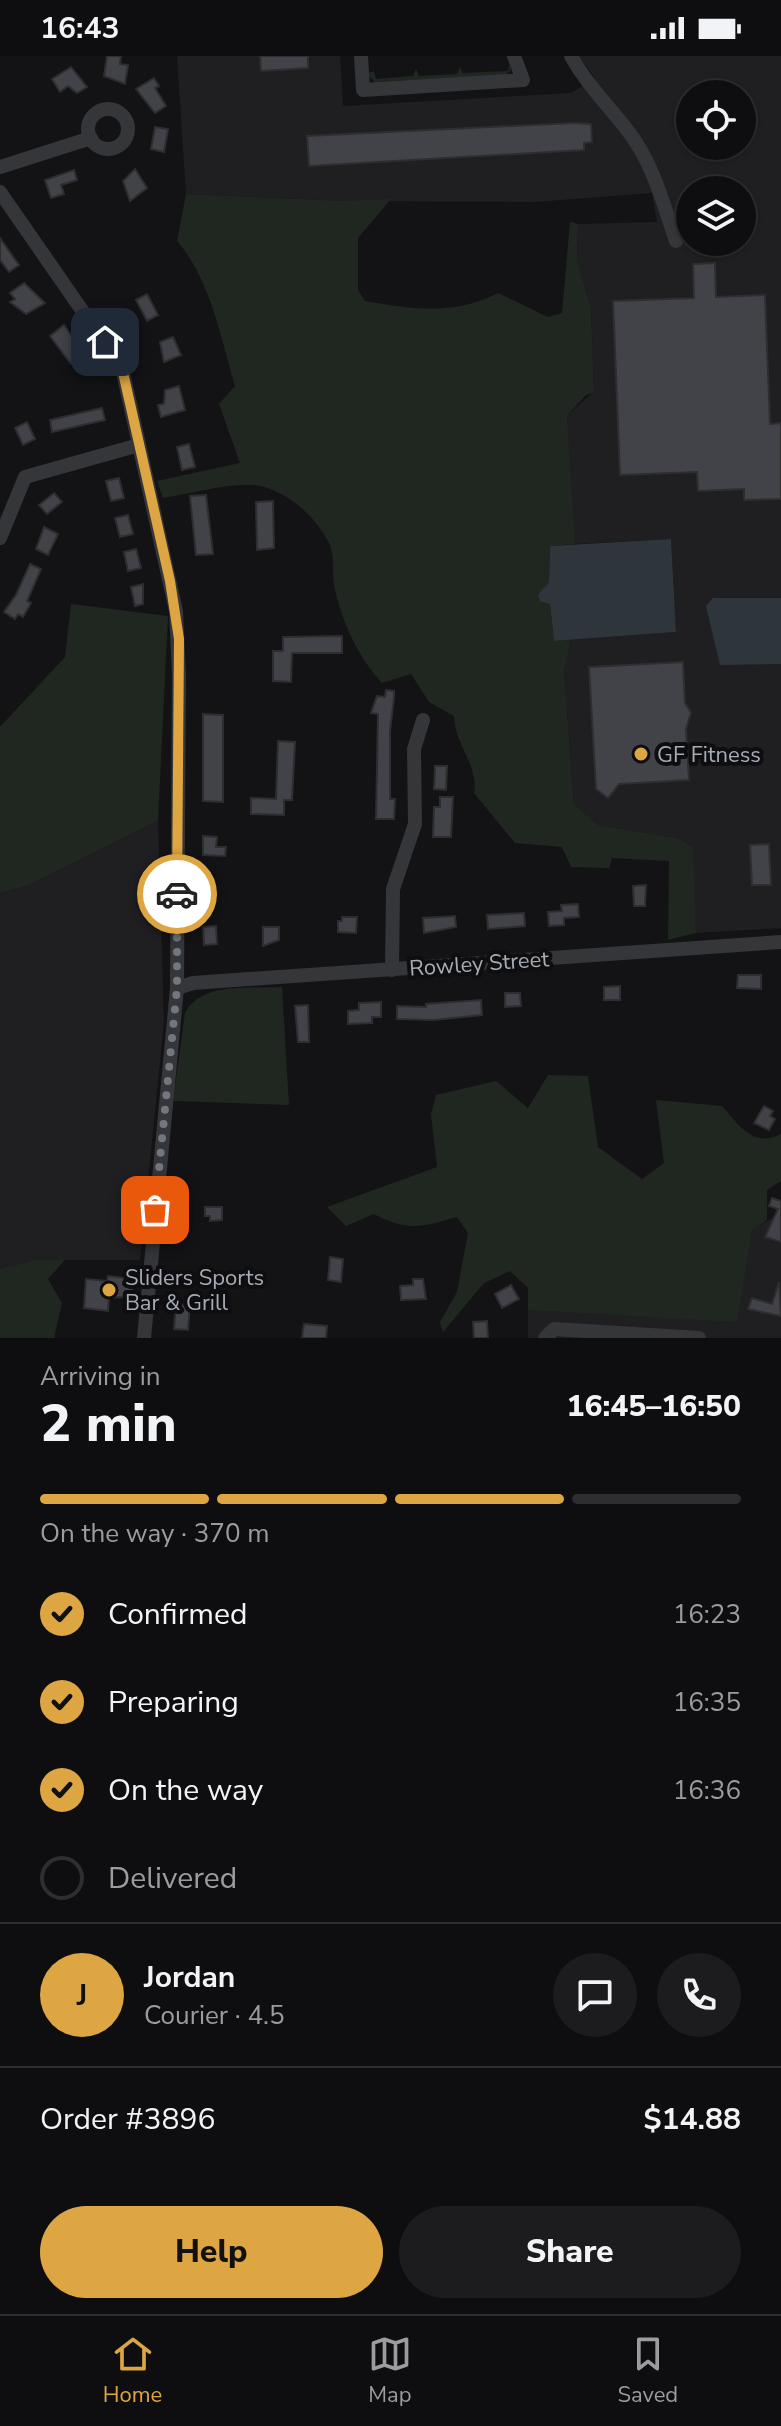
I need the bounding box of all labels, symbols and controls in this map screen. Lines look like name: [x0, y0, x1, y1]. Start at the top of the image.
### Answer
text: 16:43: [40, 8, 119, 49]
map controls: [676, 80, 756, 256]
button: locate: [676, 80, 756, 160]
button: layers: [676, 176, 756, 256]
pin: [71, 308, 139, 376]
icon: home: [83, 320, 127, 364]
place label: GF Fitness: [657, 740, 761, 770]
marker: GF Fitness: [632, 745, 650, 763]
courier: [137, 854, 217, 934]
icon: car: [155, 872, 199, 916]
street label: Rowley Street: [408, 944, 550, 984]
pin: [121, 1176, 189, 1244]
icon: bag: [133, 1188, 177, 1232]
place label: Sliders Sports Bar & Grill: [125, 1263, 264, 1318]
marker: Sliders Sports Bar & Grill: [100, 1281, 118, 1299]
text: Arriving in: [40, 1359, 161, 1394]
text: 16:45–16:50: [566, 1386, 741, 1427]
text: 2 min: [40, 1388, 177, 1459]
text: On the way · 370 m: [40, 1516, 269, 1551]
icon: check: [40, 1592, 84, 1636]
text: Confirmed: [108, 1594, 248, 1635]
text: 16:23: [673, 1597, 741, 1632]
icon: check: [40, 1680, 84, 1724]
text: Preparing: [108, 1682, 239, 1723]
text: 16:35: [673, 1685, 741, 1720]
icon: check: [40, 1768, 84, 1812]
text: On the way: [108, 1770, 263, 1811]
text: 16:36: [673, 1773, 741, 1808]
text: Delivered: [108, 1858, 237, 1899]
button: chat: [553, 1953, 637, 2037]
button: phone: [657, 1953, 741, 2037]
text: Jordan: [144, 1957, 235, 1998]
text: J: [77, 1975, 87, 2016]
text: Courier · 4.5: [144, 1998, 285, 2033]
text: Order #3896: [40, 2099, 215, 2140]
text: $14.88: [644, 2099, 741, 2140]
button: Help: [40, 2206, 383, 2298]
button: Share: [399, 2206, 741, 2298]
tab: Home: [103, 2332, 162, 2410]
tab: Map: [368, 2332, 412, 2410]
tab: Saved: [617, 2332, 678, 2410]

